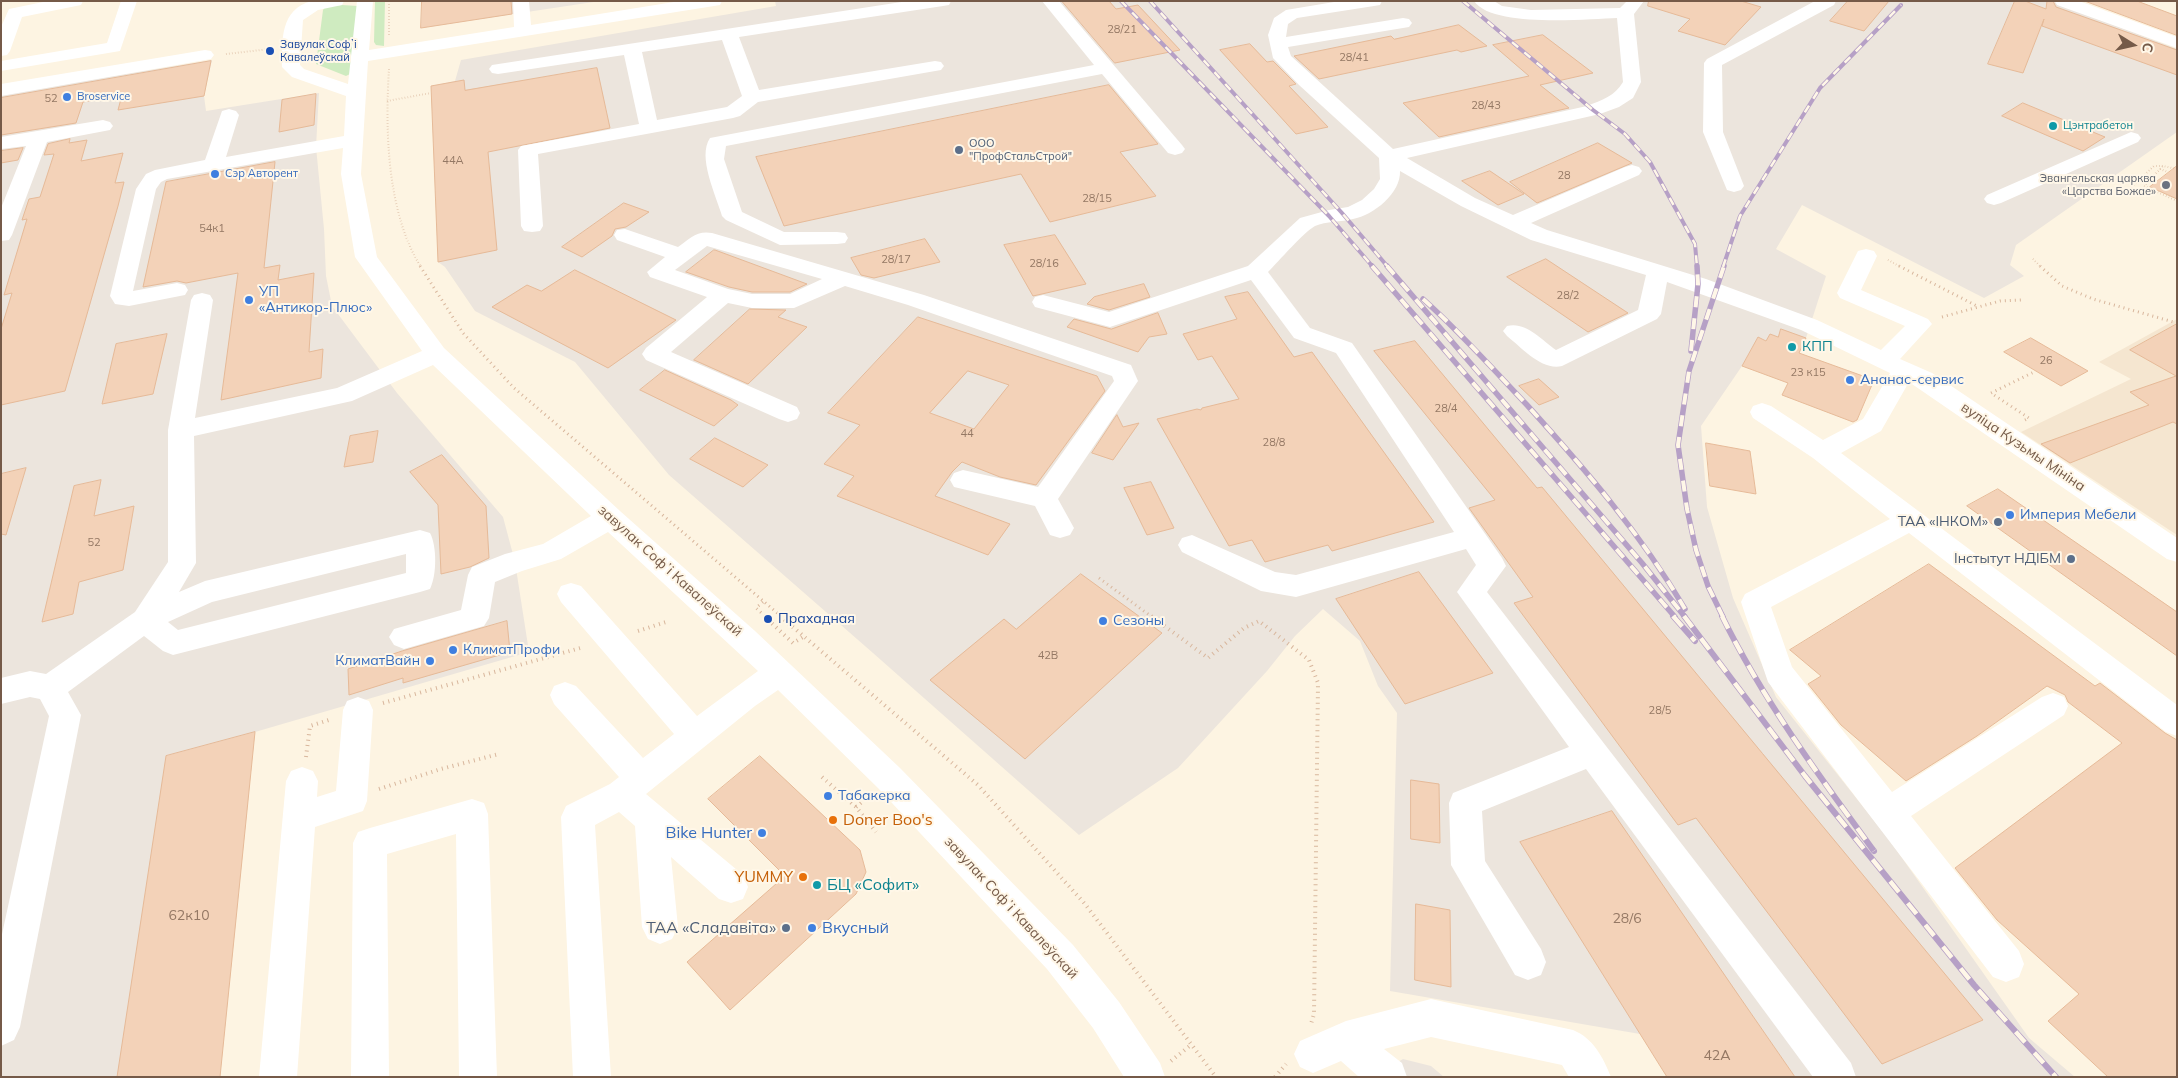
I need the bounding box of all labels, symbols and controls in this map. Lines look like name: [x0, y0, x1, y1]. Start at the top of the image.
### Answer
north arrow: [2108, 20, 2158, 70]
house number: 28/21: [1107, 23, 1137, 37]
place label: Завулак Софʼі Кавалеўскай: [280, 38, 357, 64]
text: С: [2138, 41, 2157, 54]
marker: Завулак Софʼі Кавалеўскай: [264, 45, 276, 57]
house number: 28/41: [1339, 51, 1369, 65]
place label: Broservice: [77, 90, 130, 104]
marker: Broservice: [61, 91, 73, 103]
house number: 52: [44, 92, 58, 106]
house number: 28/43: [1471, 99, 1501, 113]
place label: Цэнтрабетон: [2063, 119, 2133, 133]
marker: Цэнтрабетон: [2047, 120, 2059, 132]
place label: ООО "ПрофСтальСтрой": [969, 137, 1072, 163]
marker: ООО "ПрофСтальСтрой": [953, 144, 965, 156]
house number: 44А: [442, 154, 464, 168]
place label: Сэр Авторент: [225, 167, 298, 181]
marker: Сэр Авторент: [209, 168, 221, 180]
house number: 28: [1557, 169, 1571, 183]
place label: Эвангельская царква «Царства Божае»: [2039, 172, 2156, 198]
marker: Эвангельская царква «Царства Божае»: [2160, 179, 2172, 191]
house number: 28/15: [1082, 192, 1112, 206]
house number: 54к1: [199, 222, 225, 236]
house number: 28/17: [881, 253, 911, 267]
house number: 28/16: [1029, 257, 1059, 271]
place label: УП «Антикор-Плюс»: [259, 284, 372, 316]
house number: 28/2: [1557, 289, 1579, 303]
marker: УП «Антикор-Плюс»: [243, 294, 255, 306]
place label: КПП: [1802, 339, 1833, 355]
marker: КПП: [1786, 341, 1798, 353]
house number: 26: [2039, 354, 2053, 368]
house number: 23 к15: [1790, 366, 1826, 380]
place label: Ананас-сервис: [1860, 372, 1964, 388]
marker: Ананас-сервис: [1844, 374, 1856, 386]
street label: вуліца Кузьмы Мініна: [1958, 399, 2088, 495]
house number: 28/4: [1435, 402, 1457, 416]
house number: 44: [960, 427, 974, 441]
house number: 28/8: [1263, 436, 1285, 450]
street label: завулак Софʼі Кавалеўскай: [594, 502, 746, 640]
place label: Империя Мебели: [2020, 507, 2136, 523]
marker: Империя Мебели: [2004, 509, 2016, 521]
place label: ТАА «ІНКОМ»: [1898, 514, 1988, 530]
marker: ТАА «ІНКОМ»: [1992, 516, 2004, 528]
house number: 52: [87, 536, 101, 550]
place label: Інстытут НДІБМ: [1954, 551, 2061, 567]
marker: Інстытут НДІБМ: [2065, 553, 2077, 565]
place label: Прахадная: [778, 611, 855, 627]
marker: Прахадная: [762, 613, 774, 625]
place label: Сезоны: [1113, 613, 1164, 629]
marker: Сезоны: [1097, 615, 1109, 627]
place label: КлиматПрофи: [463, 642, 560, 658]
marker: КлиматПрофи: [447, 644, 459, 656]
house number: 42В: [1038, 649, 1058, 663]
place label: КлиматВайн: [335, 653, 420, 669]
marker: КлиматВайн: [424, 655, 436, 667]
house number: 28/5: [1649, 704, 1671, 718]
place label: Табакерка: [838, 788, 911, 804]
marker: Табакерка: [822, 790, 834, 802]
place label: Doner Boo's: [843, 810, 933, 830]
marker: Doner Boo's: [827, 814, 839, 826]
place label: Bike Hunter: [665, 823, 752, 843]
marker: Bike Hunter: [756, 827, 768, 839]
street label: завулак Софʼі Кавалеўскай: [941, 833, 1081, 983]
place label: YUMMY: [734, 867, 793, 887]
marker: YUMMY: [797, 871, 809, 883]
place label: БЦ «Софит»: [827, 875, 919, 895]
marker: БЦ «Софит»: [811, 879, 823, 891]
house number: 62к10: [168, 908, 210, 924]
house number: 28/6: [1612, 911, 1642, 927]
place label: ТАА «Сладавіта»: [646, 918, 776, 938]
place label: Вкусный: [822, 918, 889, 938]
marker: ТАА «Сладавіта»: [780, 922, 792, 934]
marker: Вкусный: [806, 922, 818, 934]
house number: 42А: [1703, 1048, 1731, 1064]

